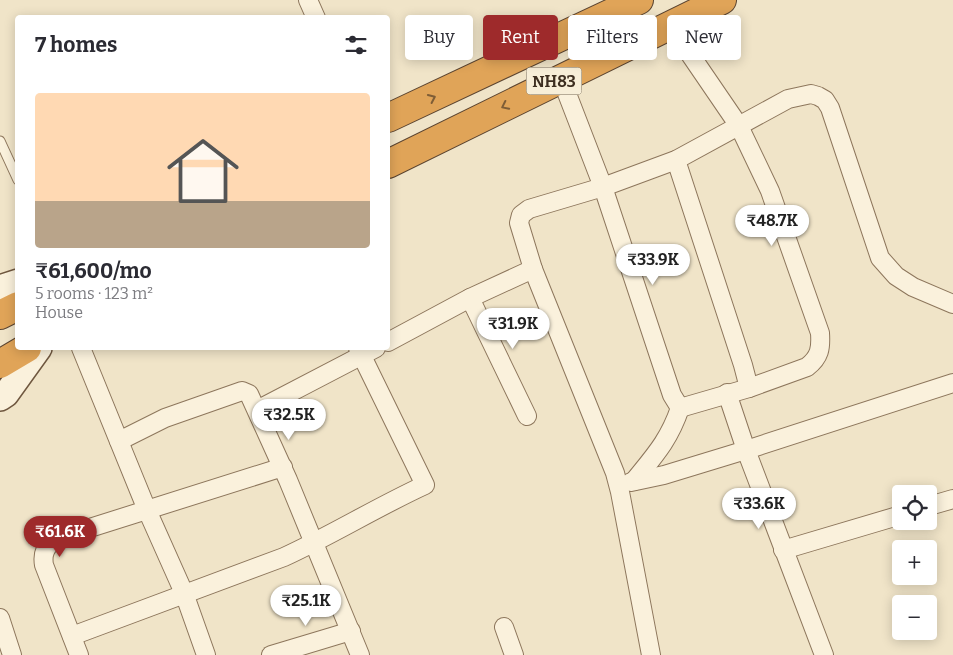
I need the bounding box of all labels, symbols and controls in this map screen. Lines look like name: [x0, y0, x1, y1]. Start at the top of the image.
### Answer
chip: Buy: [405, 15, 473, 60]
chip: Rent: [483, 15, 558, 60]
chip: Filters: [568, 15, 657, 60]
chip: New: [667, 15, 741, 60]
icon: filters: [342, 31, 370, 59]
text: 7 homes: [35, 32, 117, 58]
road number: NH83: [526, 68, 582, 94]
one-way arrow: [427, 93, 436, 104]
one-way arrow: [501, 99, 510, 110]
icon: home: [158, 126, 248, 216]
pin: ₹48.7K: [731, 204, 813, 247]
text: ₹48.7K: [746, 211, 798, 230]
pin: ₹33.9K: [612, 244, 694, 286]
text: ₹33.9K: [627, 250, 679, 269]
text: ₹61,600/mo: [35, 258, 152, 284]
text: 5 rooms · 123 m²: [35, 284, 153, 303]
text: House: [35, 303, 83, 322]
pin: ₹31.9K: [472, 308, 554, 350]
text: ₹31.9K: [488, 314, 538, 333]
pin: ₹32.5K: [248, 398, 330, 441]
text: ₹32.5K: [263, 405, 315, 424]
map controls: [892, 485, 937, 640]
button: locate: [892, 485, 937, 530]
pin: ₹33.6K: [718, 488, 800, 530]
text: ₹33.6K: [733, 494, 785, 513]
pin: ₹61.6K: [19, 516, 101, 558]
text: ₹61.6K: [35, 522, 85, 541]
button: +: [892, 540, 937, 585]
pin: ₹25.1K: [265, 584, 347, 627]
text: ₹25.1K: [281, 591, 331, 610]
button: −: [892, 595, 937, 640]

